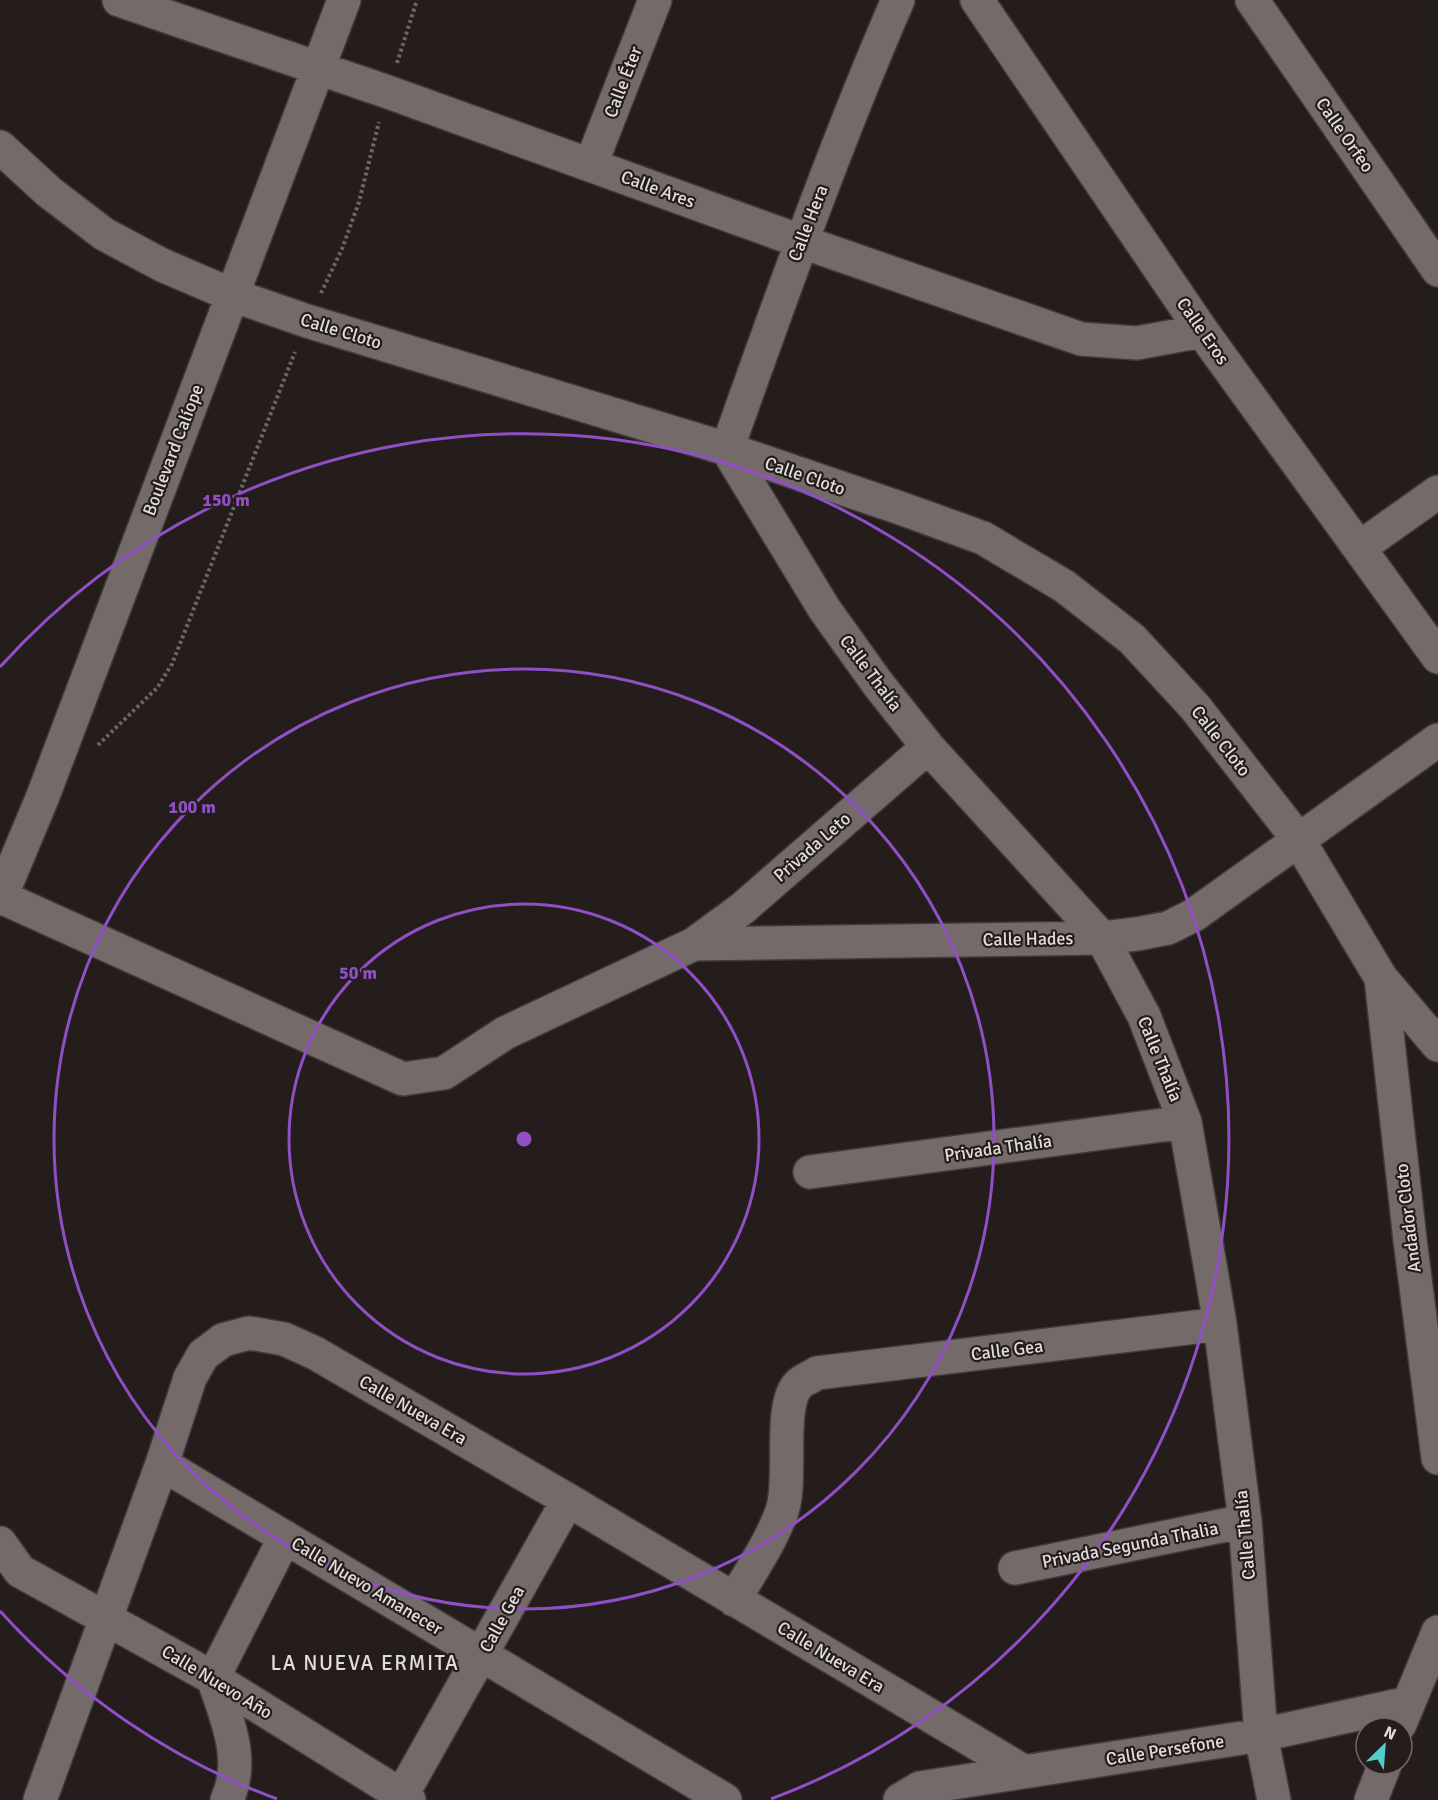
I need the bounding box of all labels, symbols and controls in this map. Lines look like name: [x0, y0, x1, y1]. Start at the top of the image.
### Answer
street label: Calle Éter: [599, 43, 647, 121]
street label: Calle Orfeo: [1311, 93, 1379, 177]
street label: Calle Ares: [618, 165, 698, 213]
street label: Calle Hera: [783, 182, 833, 264]
street label: Calle Eros: [1172, 293, 1234, 369]
street label: Calle Cloto: [298, 308, 384, 354]
street label: Boulevard Calíope: [138, 381, 208, 519]
street label: Calle Cloto: [762, 452, 848, 500]
text: 150 m: [202, 489, 250, 511]
street label: Calle Thalía: [835, 630, 907, 716]
street label: Calle Cloto: [1187, 701, 1255, 781]
text: 100 m: [168, 796, 216, 818]
street label: Privada Leto: [769, 808, 855, 886]
street label: Calle Hades: [982, 927, 1074, 951]
text: 50 m: [339, 962, 377, 984]
street label: Calle Thalía: [1133, 1013, 1187, 1105]
centre of rings: [514, 1129, 534, 1149]
street label: Privada Thalía: [943, 1130, 1053, 1166]
street label: Andador Cloto: [1390, 1162, 1426, 1274]
street label: Calle Gea: [970, 1335, 1044, 1365]
street label: Calle Nueva Era: [355, 1370, 471, 1450]
street label: Calle Thalía: [1230, 1489, 1260, 1581]
street label: Privada Segunda Thalia: [1040, 1517, 1220, 1573]
street label: Calle Nuevo Amanecer: [287, 1532, 447, 1640]
street label: Calle Gea: [475, 1582, 529, 1656]
street label: Calle Nueva Era: [774, 1616, 888, 1698]
street label: Calle Nuevo Año: [158, 1640, 276, 1724]
district label: LA NUEVA ERMITA: [271, 1650, 459, 1676]
north arrow: [1354, 1716, 1414, 1776]
text: N: [1381, 1722, 1399, 1745]
street label: Calle Persefone: [1104, 1730, 1226, 1770]

